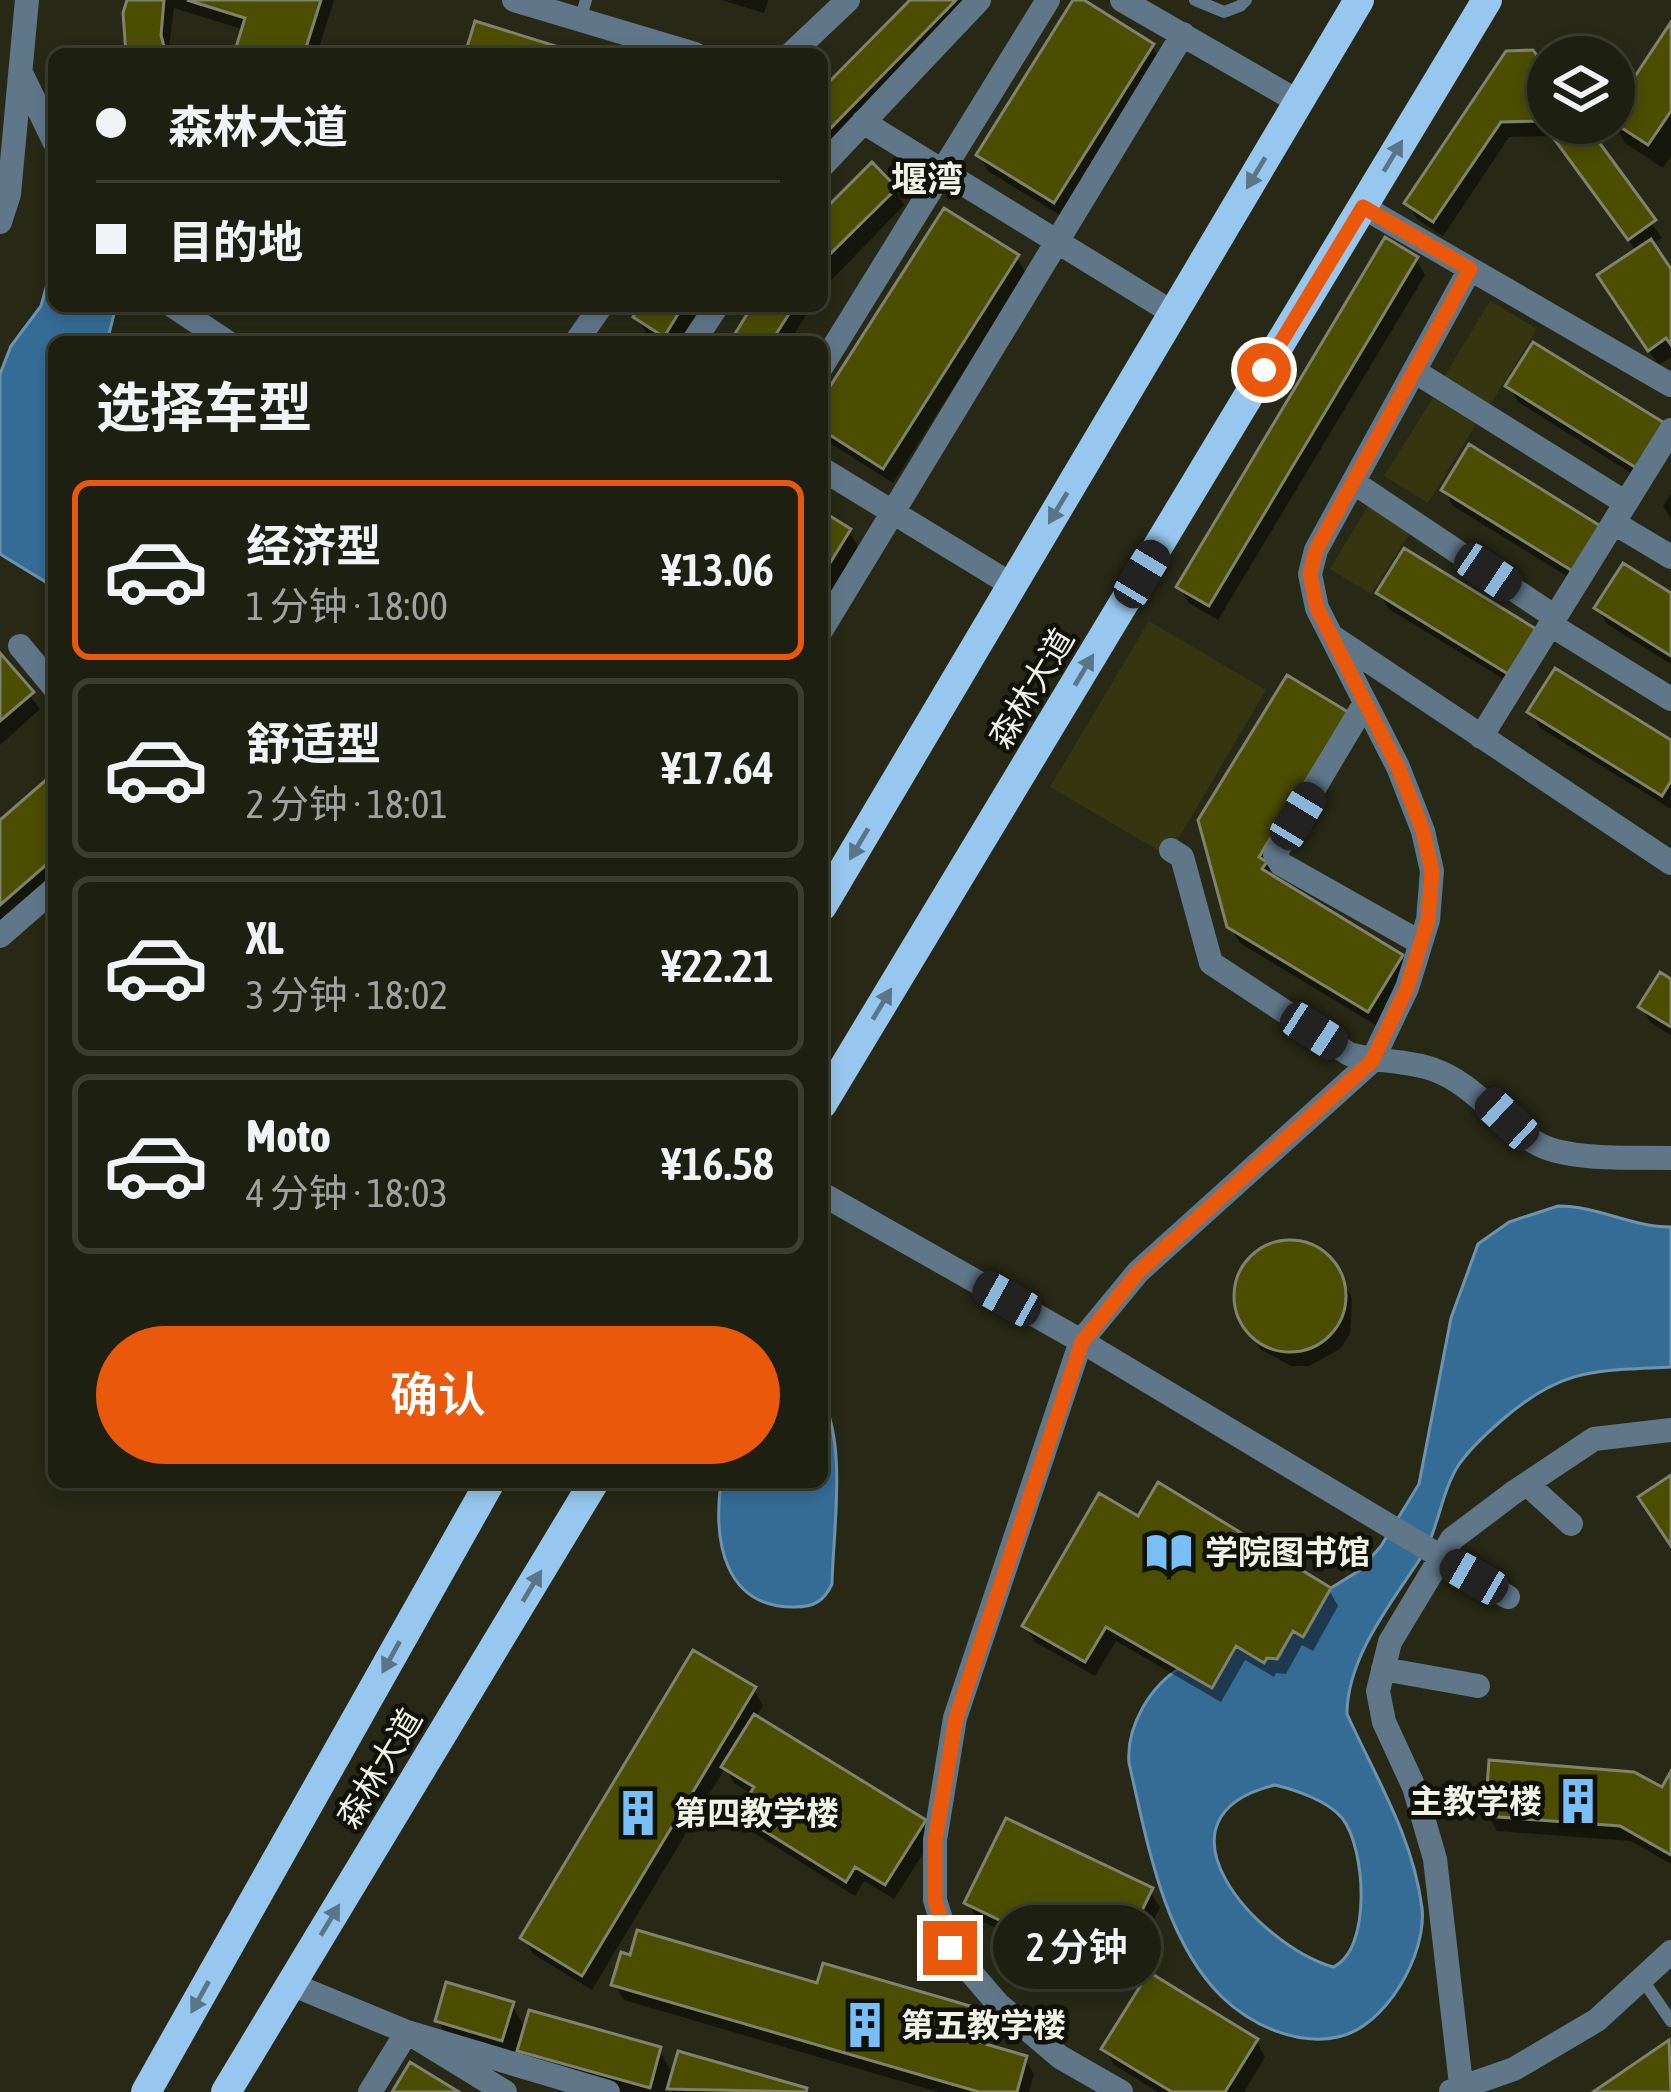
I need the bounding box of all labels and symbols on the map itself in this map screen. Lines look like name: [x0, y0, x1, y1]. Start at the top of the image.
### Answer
one-way arrow: [1382, 139, 1403, 173]
one-way arrow: [1247, 156, 1268, 190]
district label: 堰湾: [891, 158, 963, 200]
route start: [1237, 343, 1291, 397]
one-way arrow: [1048, 492, 1069, 525]
car: [1108, 534, 1176, 614]
car: [1448, 537, 1528, 607]
street label: 森林大道: [981, 622, 1081, 754]
one-way arrow: [1073, 653, 1094, 687]
car: [1264, 776, 1332, 856]
one-way arrow: [849, 827, 870, 861]
one-way arrow: [871, 987, 892, 1021]
car: [1274, 996, 1354, 1066]
car: [1468, 1081, 1546, 1157]
car: [967, 1266, 1047, 1332]
library icon: 学院图书馆: [1144, 1527, 1194, 1577]
place label: 学院图书馆: [1205, 1533, 1370, 1571]
car: [1434, 1543, 1514, 1611]
one-way arrow: [520, 1569, 541, 1603]
one-way arrow: [382, 1640, 403, 1674]
street label: 森林大道: [329, 1702, 429, 1834]
building icon: 主教学楼: [1553, 1776, 1603, 1826]
place label: 主教学楼: [1410, 1782, 1542, 1820]
building icon: 第四教学楼: [613, 1788, 663, 1838]
place label: 第四教学楼: [674, 1794, 839, 1832]
one-way arrow: [319, 1903, 340, 1937]
callout: 2 分钟: [992, 1906, 1160, 1990]
route end: [923, 1921, 977, 1975]
one-way arrow: [190, 1979, 211, 2014]
building icon: 第五教学楼: [840, 2000, 890, 2050]
place label: 第五教学楼: [901, 2006, 1066, 2044]

